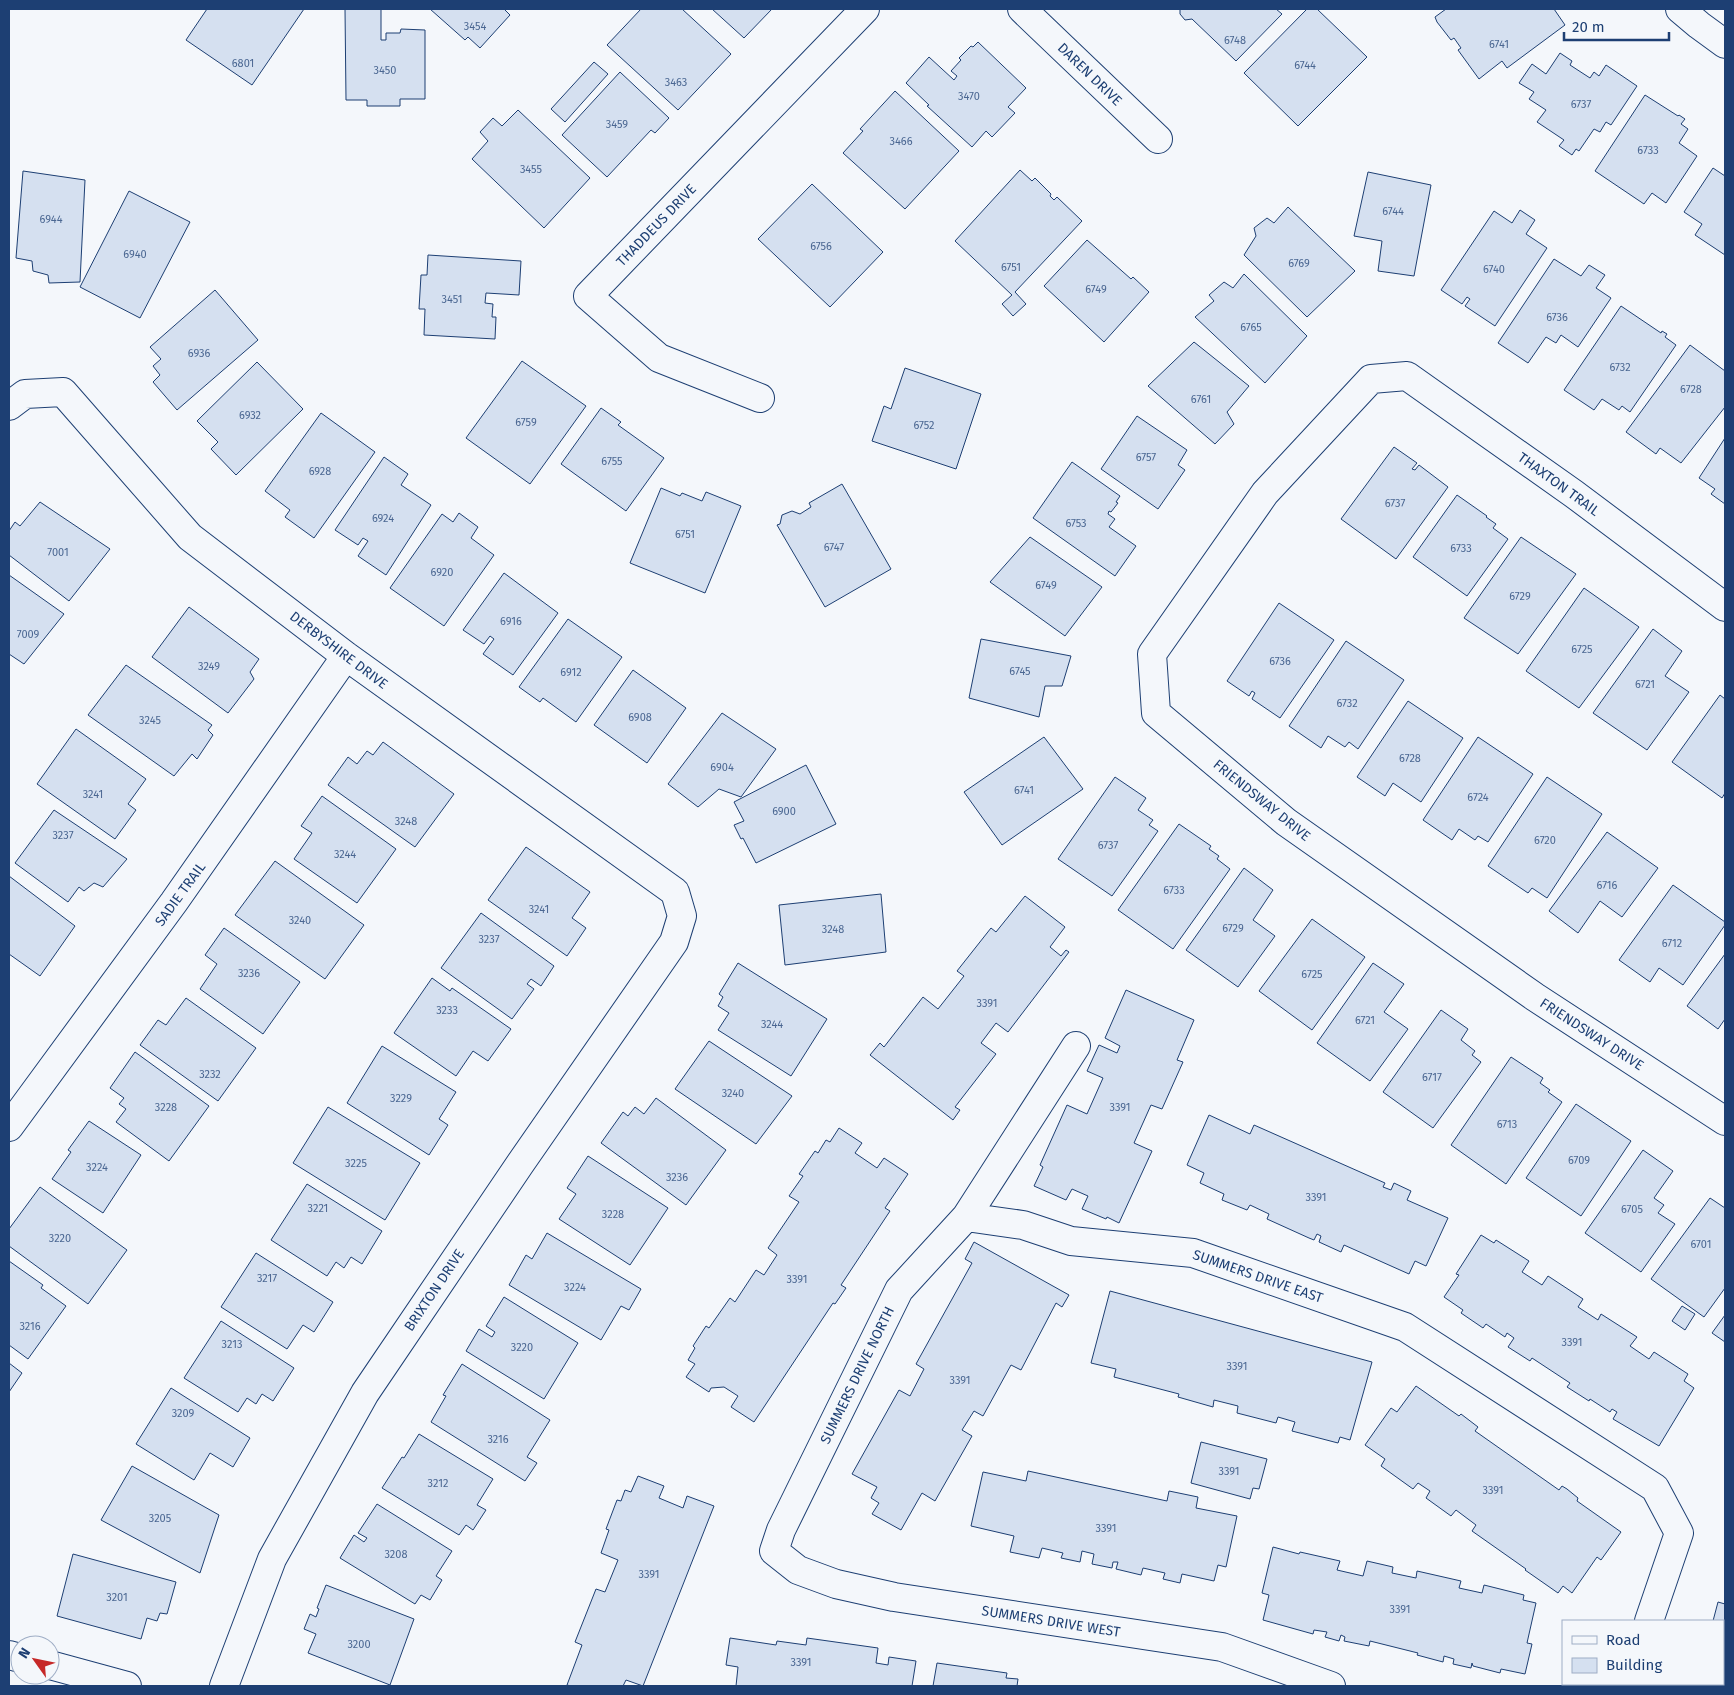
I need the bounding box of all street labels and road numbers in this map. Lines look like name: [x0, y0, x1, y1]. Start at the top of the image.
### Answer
street label: DAREN DRIVE: [1054, 39, 1125, 109]
street label: THADDEUS DRIVE: [613, 181, 700, 270]
street label: THAXTON TRAIL: [1515, 449, 1603, 520]
street label: DERBYSHIRE DRIVE: [286, 608, 391, 693]
street label: FRIENDSWAY DRIVE: [1210, 756, 1314, 845]
street label: SADIE TRAIL: [152, 859, 209, 930]
street label: FRIENDSWAY DRIVE: [1537, 995, 1647, 1074]
street label: BRIXTON DRIVE: [401, 1246, 468, 1335]
street label: SUMMERS DRIVE EAST: [1191, 1246, 1326, 1307]
street label: SUMMERS DRIVE NORTH: [817, 1304, 898, 1447]
street label: SUMMERS DRIVE WEST: [980, 1602, 1122, 1641]

